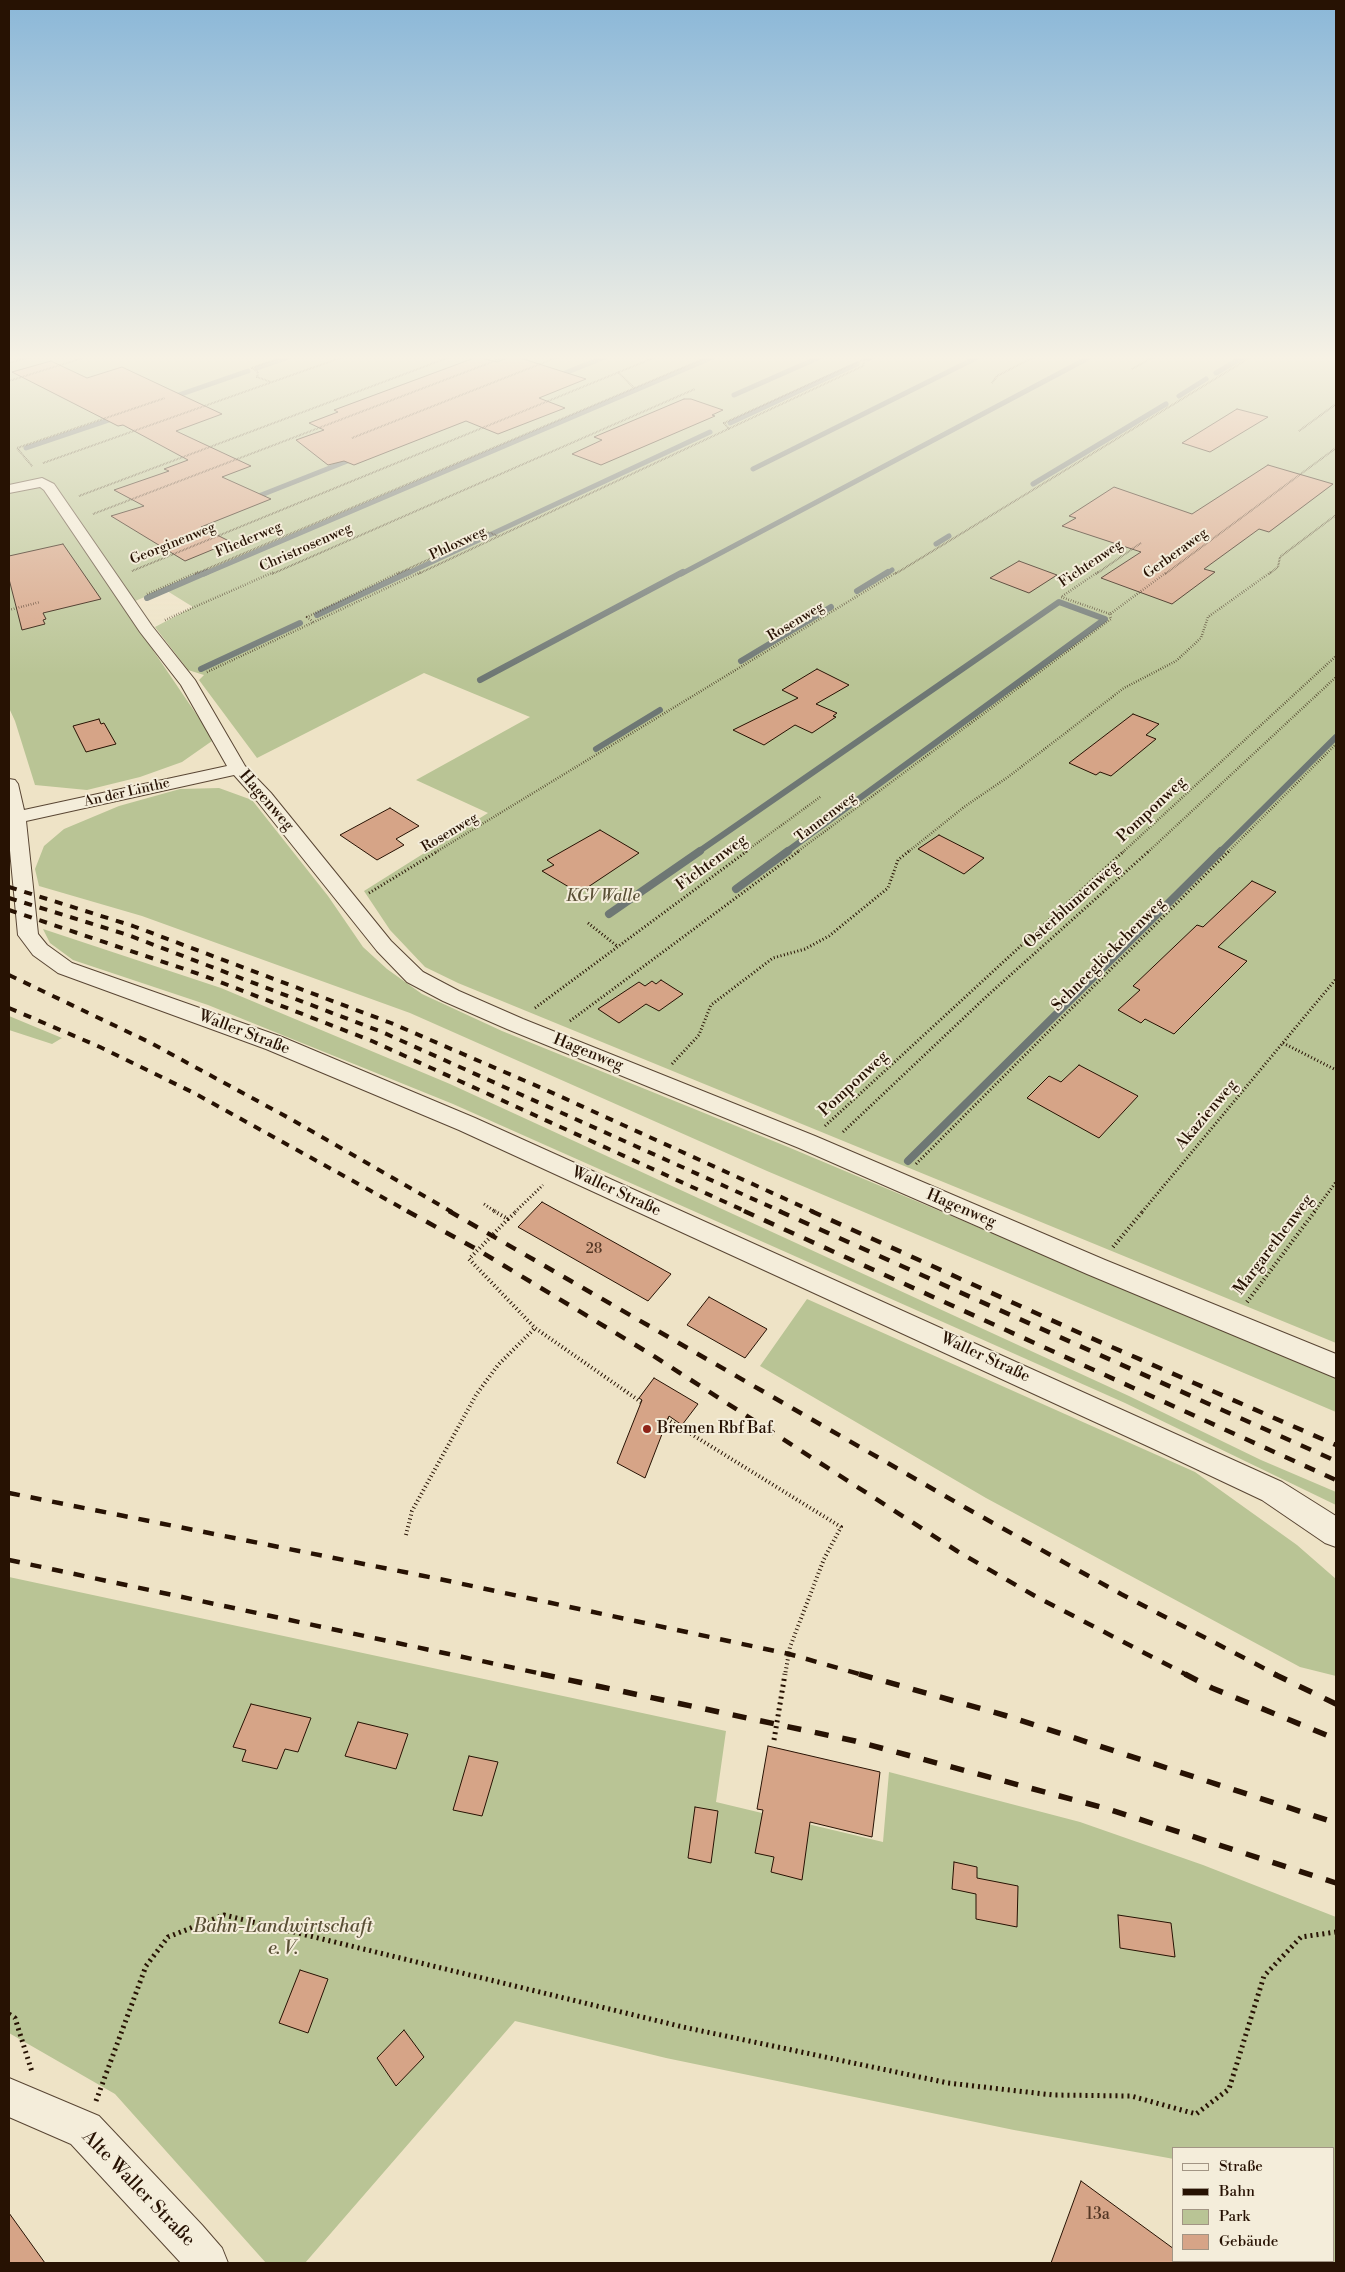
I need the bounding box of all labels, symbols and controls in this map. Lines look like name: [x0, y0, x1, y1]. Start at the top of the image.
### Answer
street label: Fliederweg: [213, 518, 285, 562]
street label: Georginenweg: [128, 519, 218, 569]
street label: Christrosenweg: [257, 520, 355, 576]
street label: Phloxweg: [427, 524, 489, 564]
street label: Gerberaweg: [1141, 525, 1211, 583]
street label: Fichtenweg: [1056, 537, 1126, 591]
street label: Rosenweg: [765, 599, 827, 645]
street label: Hagenweg: [235, 767, 297, 835]
street label: Pomponweg: [1113, 773, 1191, 847]
street label: An der Linthe: [82, 775, 172, 811]
street label: Tannenweg: [792, 790, 860, 846]
street label: Rosenweg: [419, 810, 481, 856]
street label: Fichtenweg: [673, 831, 751, 895]
street label: Osterblumenweg: [1020, 857, 1124, 953]
park label: KGV Walle: [566, 887, 640, 907]
street label: Schneeglöckchenweg: [1048, 894, 1170, 1016]
street label: Waller Straße: [196, 1007, 292, 1059]
street label: Hagenweg: [550, 1030, 626, 1076]
street label: Pomponweg: [815, 1047, 893, 1121]
street label: Akazienweg: [1172, 1076, 1242, 1154]
street label: Waller Straße: [568, 1163, 664, 1221]
street label: Hagenweg: [923, 1186, 999, 1232]
street label: Margarethenweg: [1230, 1191, 1318, 1299]
house number: 28: [586, 1242, 602, 1258]
street label: Waller Straße: [937, 1329, 1033, 1387]
place label: Bremen Rbf Baf: [657, 1419, 772, 1439]
marker: Bremen Rbf Baf: [641, 1423, 653, 1435]
park label: Bahn-Landwirtschaft e. V.: [193, 1916, 373, 1960]
street label: Alte Waller Straße: [77, 2126, 199, 2252]
legend: [1172, 2147, 1335, 2262]
text: Straße: [1219, 2157, 1263, 2176]
text: Bahn: [1219, 2182, 1255, 2201]
house number: 13a: [1086, 2205, 1110, 2225]
text: Park: [1219, 2207, 1250, 2226]
text: Gebäude: [1219, 2232, 1278, 2251]

